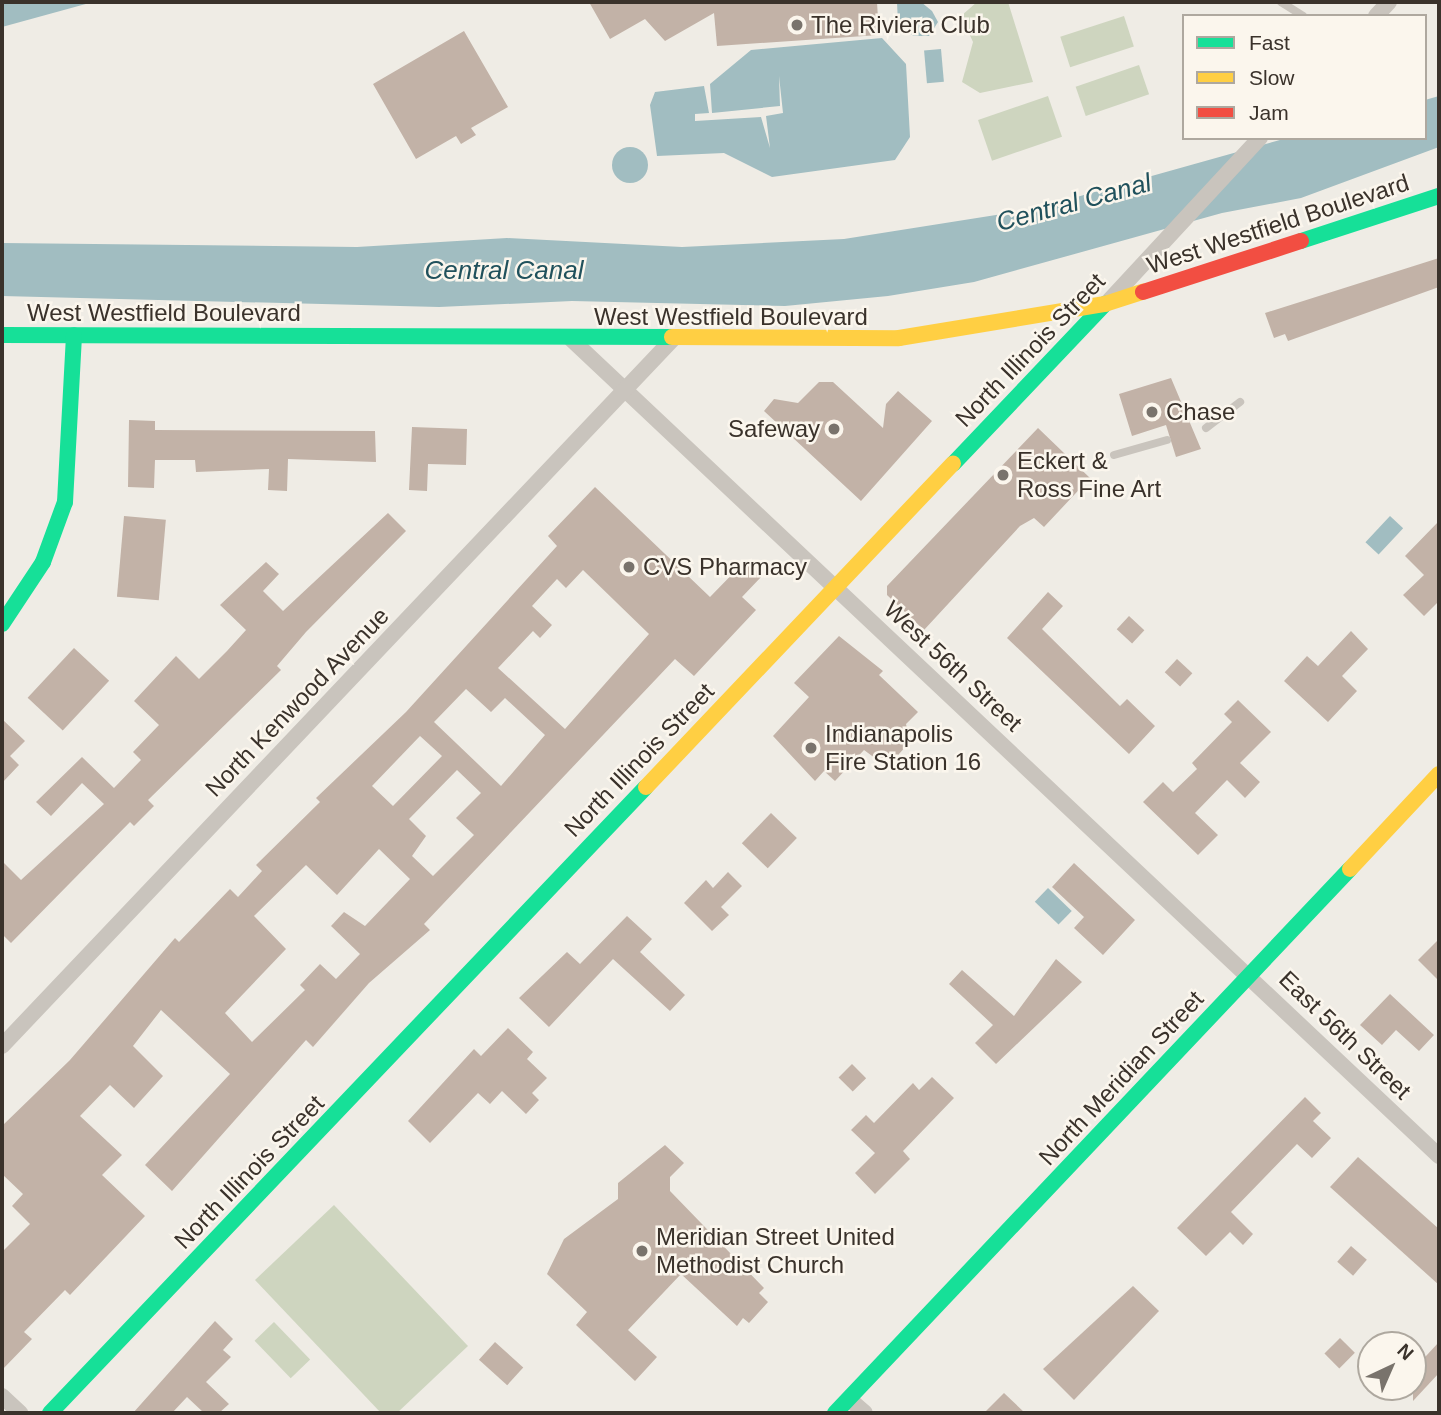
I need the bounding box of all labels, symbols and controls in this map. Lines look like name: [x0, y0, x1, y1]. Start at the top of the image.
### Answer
place label: The Riviera Club: [811, 11, 990, 39]
legend: [1182, 14, 1427, 140]
marker: The Riviera Club: [789, 17, 805, 33]
text: Fast: [1249, 31, 1290, 54]
text: Slow: [1249, 66, 1295, 89]
text: Jam: [1249, 101, 1289, 124]
water label: Central Canal: [993, 167, 1155, 239]
street label: West Westfield Boulevard: [1143, 168, 1413, 280]
water label: Central Canal: [425, 255, 583, 287]
street label: North Illinois Street: [949, 267, 1111, 433]
street label: West Westfield Boulevard: [27, 299, 301, 327]
street label: West Westfield Boulevard: [594, 303, 868, 331]
place label: Chase: [1166, 398, 1235, 426]
marker: Chase: [1144, 404, 1160, 420]
place label: Safeway: [728, 415, 820, 443]
marker: Safeway: [826, 421, 842, 437]
place label: Eckert & Ross Fine Art: [1017, 447, 1162, 503]
marker: Eckert & Ross Fine Art: [995, 467, 1011, 483]
place label: CVS Pharmacy: [643, 553, 807, 581]
marker: CVS Pharmacy: [621, 559, 637, 575]
street label: West 56th Street: [878, 595, 1028, 737]
street label: North Kenwood Avenue: [199, 601, 395, 803]
street label: North Illinois Street: [558, 677, 720, 843]
place label: Indianapolis Fire Station 16: [825, 720, 981, 776]
marker: Indianapolis Fire Station 16: [803, 740, 819, 756]
street label: East 56th Street: [1273, 965, 1417, 1105]
street label: North Meridian Street: [1033, 985, 1209, 1171]
street label: North Illinois Street: [168, 1089, 330, 1255]
place label: Meridian Street United Methodist Church: [656, 1223, 895, 1279]
marker: Meridian Street United Methodist Church: [634, 1243, 650, 1259]
north arrow: [1357, 1331, 1427, 1401]
text: N: [1393, 1340, 1418, 1364]

